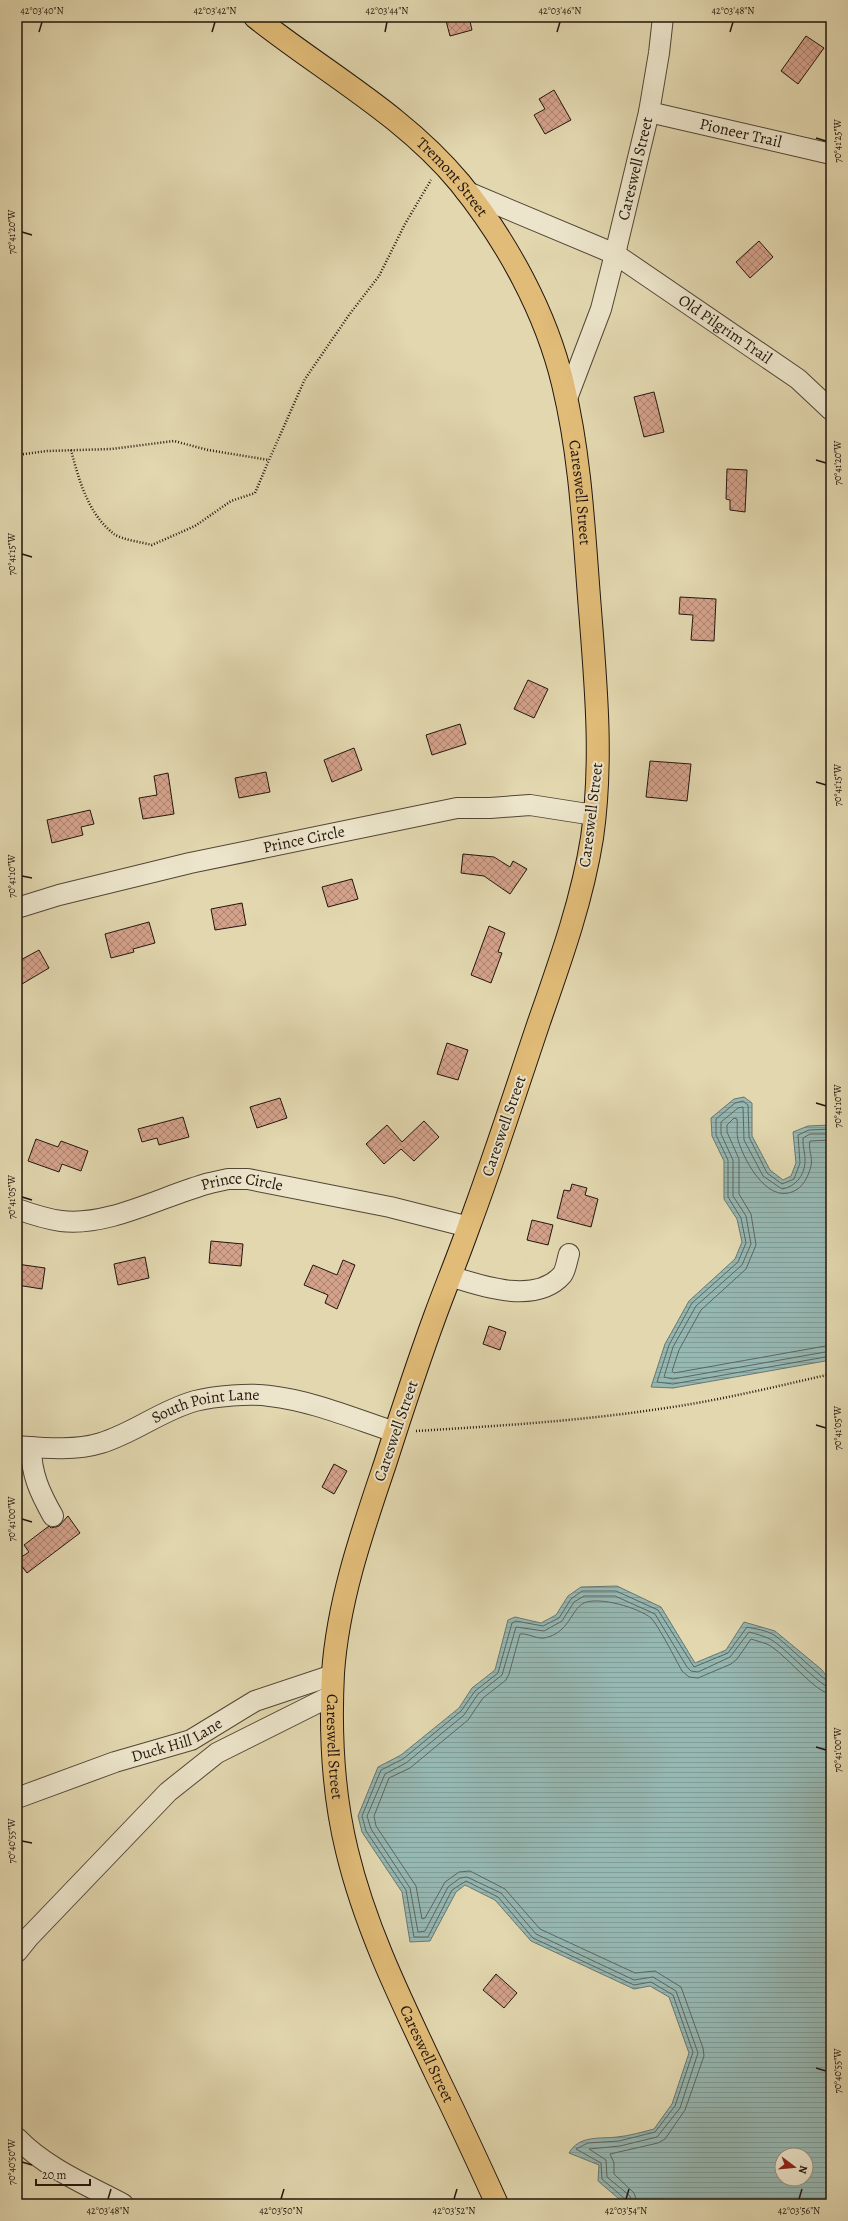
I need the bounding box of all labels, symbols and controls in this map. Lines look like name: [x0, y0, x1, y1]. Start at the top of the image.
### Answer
text: 42°03'40"N: [20, 4, 64, 17]
text: 42°03'42"N: [194, 4, 237, 17]
text: 42°03'44"N: [366, 4, 408, 17]
text: 42°03'46"N: [539, 4, 581, 17]
text: 42°03'48"N: [711, 4, 755, 17]
street label: Pioneer Trail: [697, 113, 784, 153]
street label: Careswell Street: [612, 115, 658, 223]
text: 70°41'25"W: [831, 119, 844, 163]
street label: Tremont Street: [412, 132, 493, 221]
text: 70°41'20"W: [5, 209, 18, 254]
street label: Old Pilgrim Trail: [674, 289, 776, 369]
street label: Careswell Street: [563, 438, 596, 546]
text: 70°41'20"W: [831, 440, 844, 485]
text: 70°41'15"W: [5, 532, 18, 575]
street label: Careswell Street: [574, 761, 608, 869]
text: 70°41'15"W: [831, 763, 844, 806]
street label: Prince Circle: [261, 820, 347, 859]
text: 70°41'10"W: [5, 854, 18, 898]
street label: Careswell Street: [476, 1073, 532, 1179]
text: 70°41'10"W: [831, 1084, 844, 1128]
street label: Prince Circle: [198, 1168, 285, 1197]
text: 70°41'05"W: [5, 1174, 18, 1219]
street label: Careswell Street: [368, 1378, 424, 1484]
street label: South Point Lane: [147, 1384, 260, 1429]
text: 70°41'05"W: [831, 1405, 844, 1450]
text: 70°41'00"W: [5, 1496, 18, 1542]
street label: Careswell Street: [321, 1694, 348, 1801]
street label: Duck Hill Lane: [128, 1712, 226, 1768]
text: 70°41'00"W: [831, 1727, 844, 1773]
text: 70°40'55"W: [5, 1818, 18, 1864]
street label: Careswell Street: [394, 2002, 459, 2106]
text: 70°40'55"W: [831, 2048, 844, 2094]
text: 70°40'50"W: [5, 2138, 18, 2185]
north arrow: [774, 2147, 814, 2187]
scale bar: [36, 2161, 90, 2187]
text: N: [795, 2164, 811, 2176]
text: 20 m: [42, 2167, 66, 2183]
text: 42°03'48"N: [86, 2204, 130, 2217]
text: 42°03'50"N: [259, 2204, 303, 2217]
text: 42°03'52"N: [433, 2204, 475, 2217]
text: 42°03'54"N: [605, 2204, 647, 2217]
text: 42°03'56"N: [778, 2204, 820, 2217]

